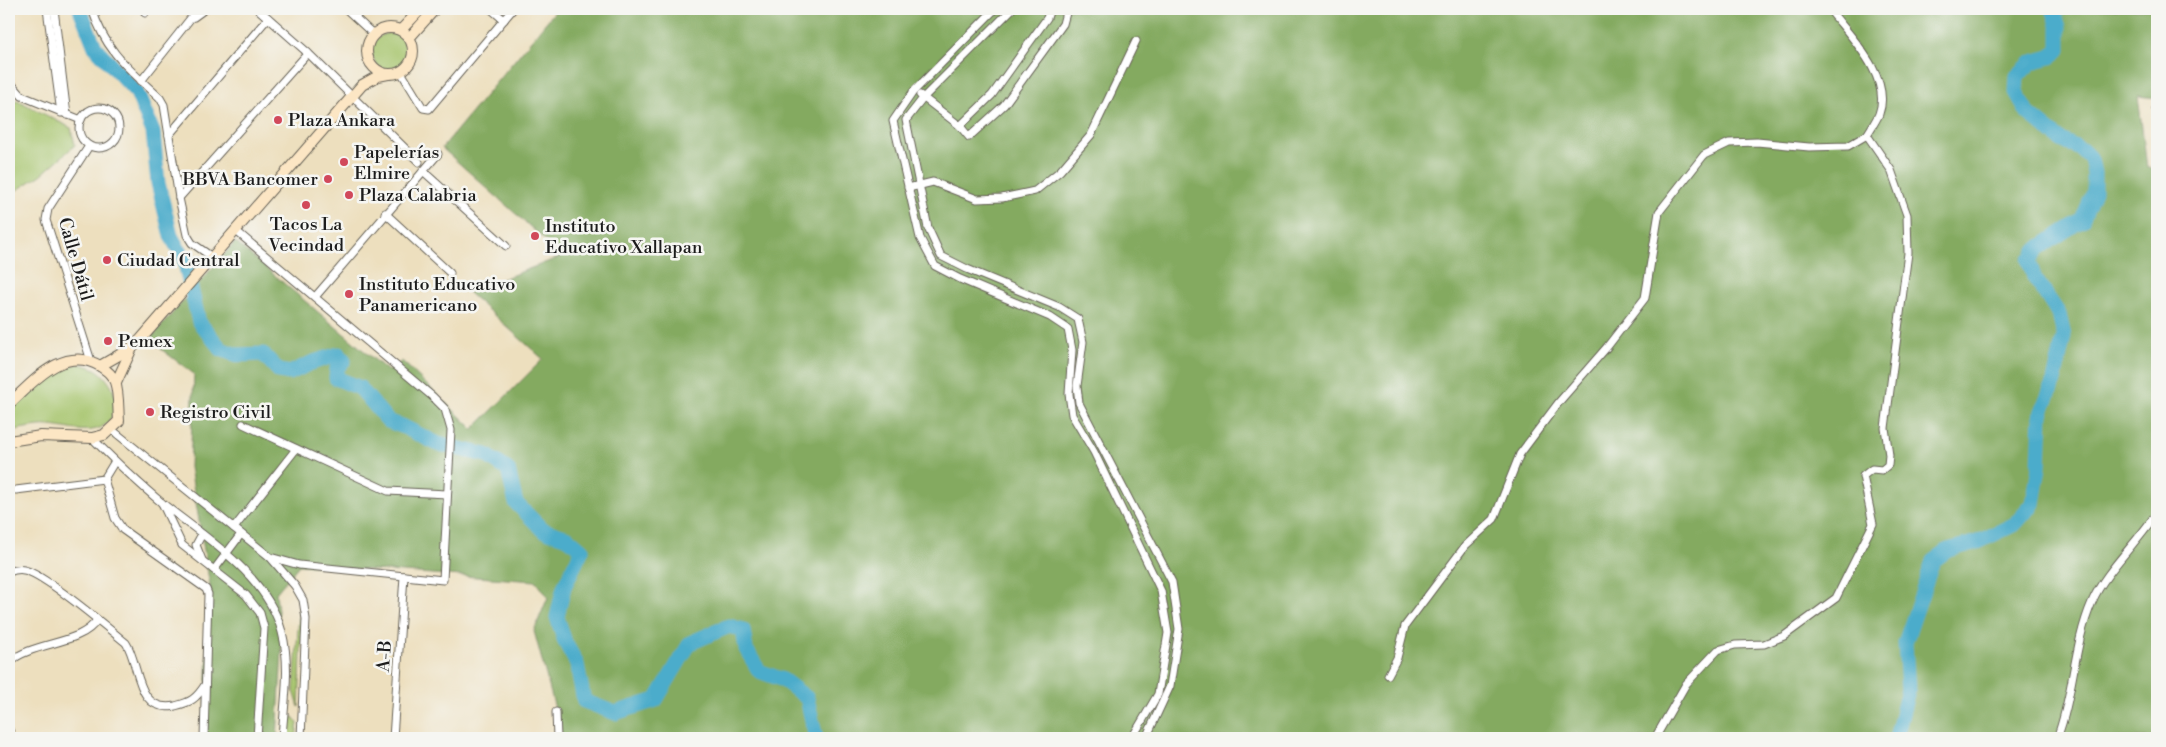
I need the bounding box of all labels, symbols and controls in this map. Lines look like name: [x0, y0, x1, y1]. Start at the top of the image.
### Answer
place label: Plaza Ankara: [288, 109, 396, 132]
marker: Plaza Ankara: [272, 114, 284, 126]
place label: Papelerías Elmire: [354, 141, 440, 185]
marker: Papelerías Elmire: [338, 156, 350, 168]
place label: BBVA Bancomer: [182, 168, 318, 191]
marker: BBVA Bancomer: [322, 173, 334, 185]
place label: Plaza Calabria: [359, 184, 477, 207]
marker: Plaza Calabria: [343, 189, 355, 201]
marker: Tacos La Vecindad: [300, 199, 312, 211]
place label: Tacos La Vecindad: [267, 213, 345, 257]
street label: Calle Dátil: [53, 215, 99, 304]
place label: Instituto Educativo Xallapan: [545, 215, 703, 259]
marker: Instituto Educativo Xallapan: [529, 230, 541, 242]
place label: Ciudad Central: [117, 249, 240, 272]
marker: Ciudad Central: [101, 254, 113, 266]
place label: Instituto Educativo Panamericano: [359, 273, 515, 317]
marker: Instituto Educativo Panamericano: [343, 288, 355, 300]
place label: Pemex: [118, 330, 173, 353]
marker: Pemex: [102, 335, 114, 347]
place label: Registro Civil: [160, 401, 272, 424]
marker: Registro Civil: [144, 406, 156, 418]
street label: A-B: [372, 639, 397, 674]

